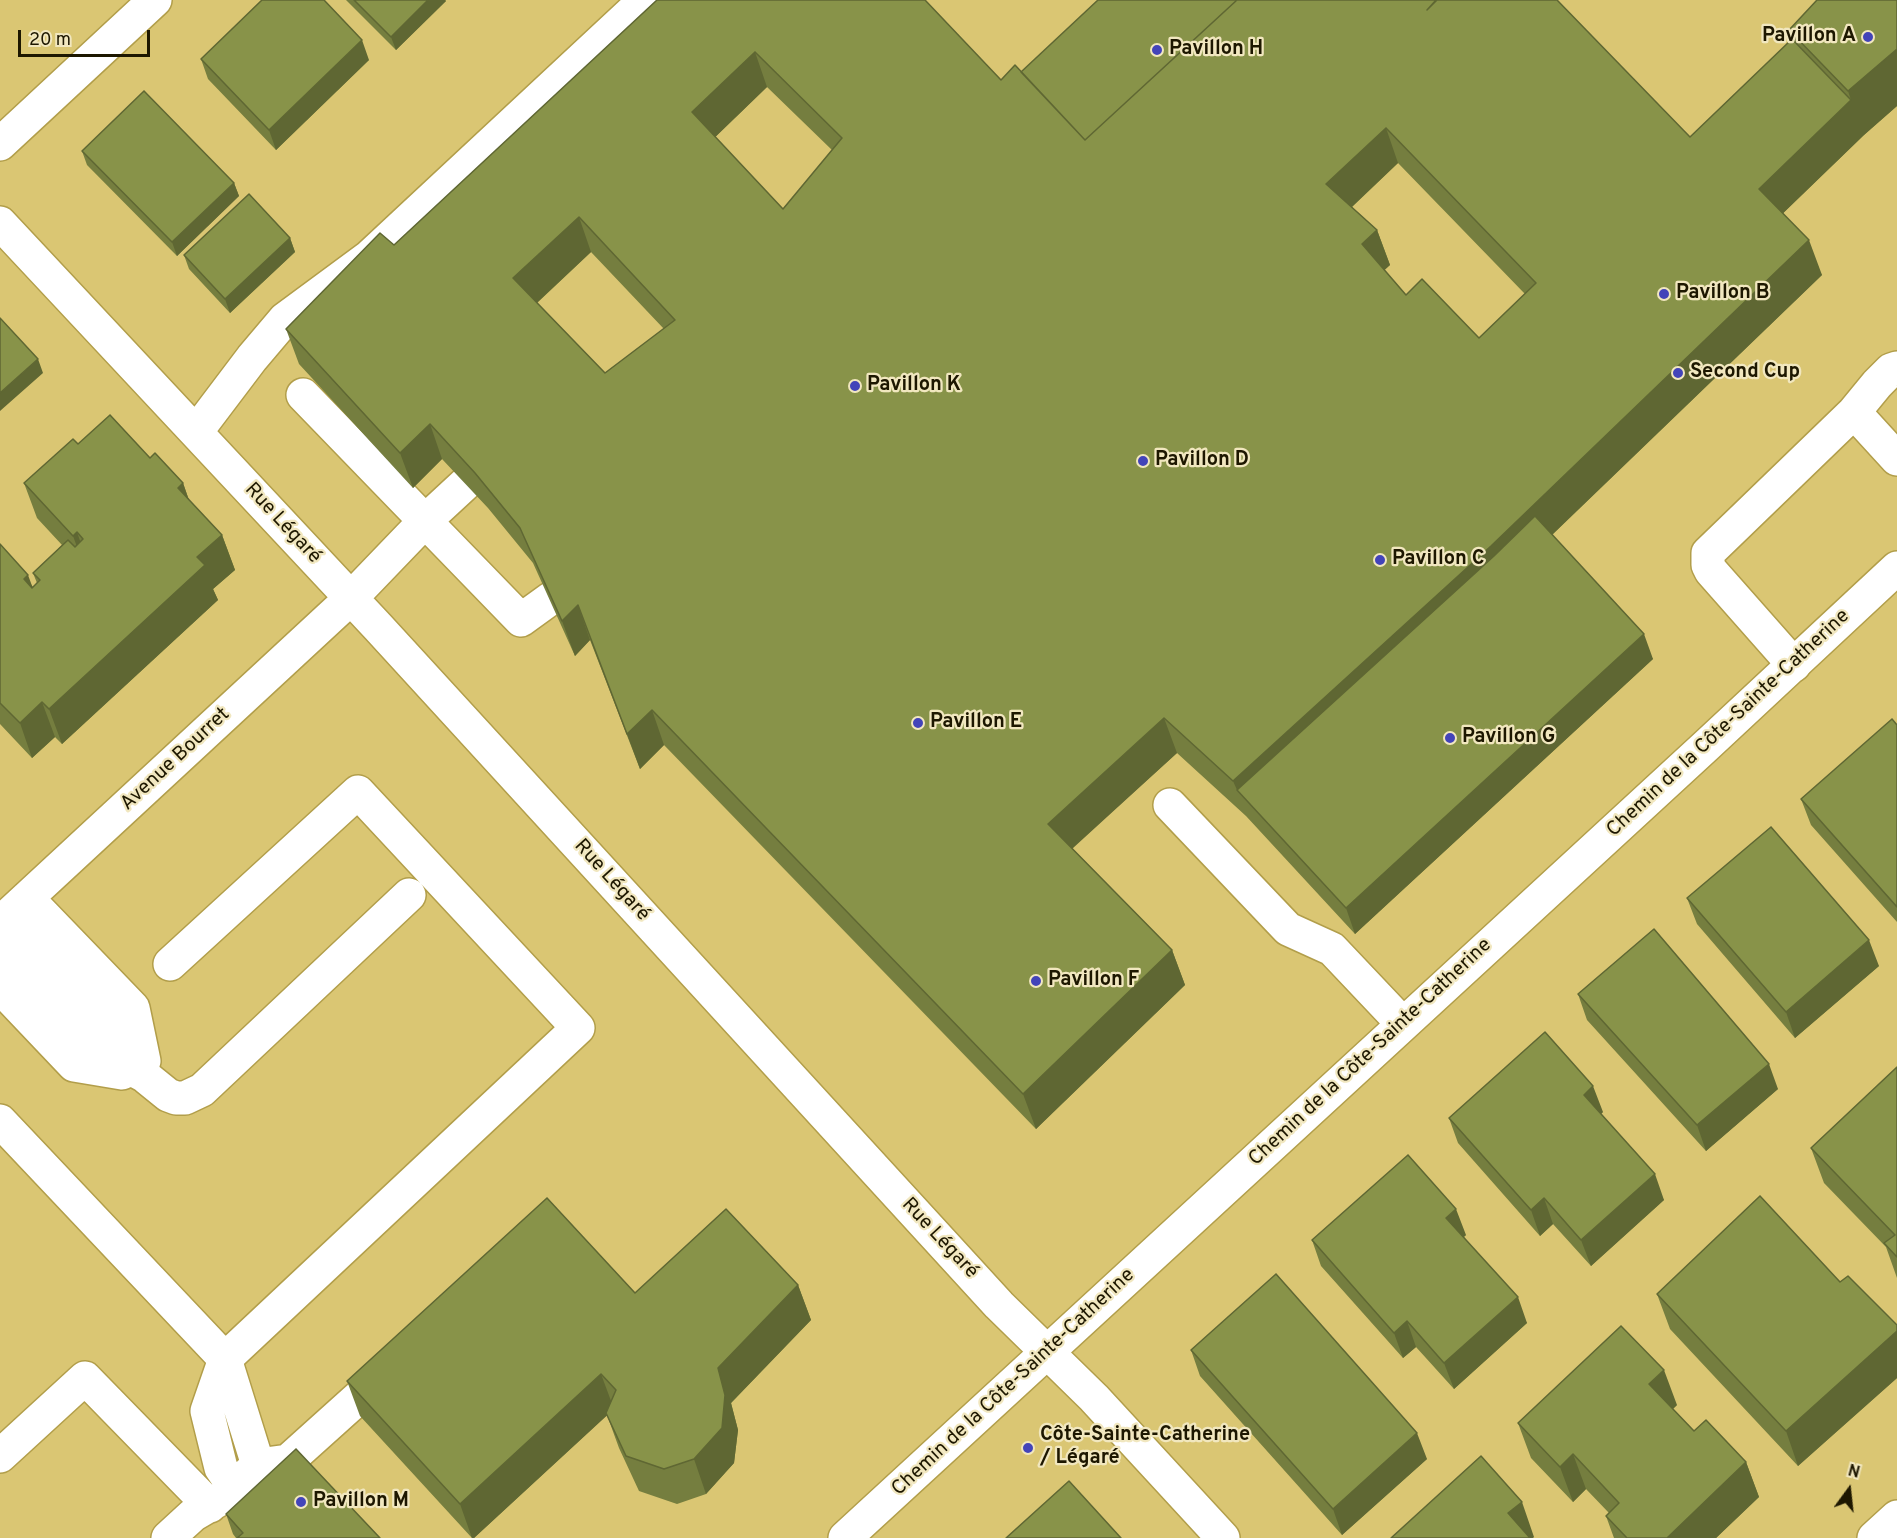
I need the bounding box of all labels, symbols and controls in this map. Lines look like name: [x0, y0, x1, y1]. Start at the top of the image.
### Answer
scale bar: [21, 18, 153, 56]
place label: Pavillon A: [1762, 25, 1856, 49]
text: 20 m: [29, 29, 71, 52]
marker: Pavillon A: [1861, 30, 1875, 44]
place label: Pavillon H: [1169, 38, 1263, 62]
marker: Pavillon H: [1150, 43, 1164, 57]
place label: Pavillon B: [1676, 282, 1770, 306]
marker: Pavillon B: [1657, 287, 1671, 301]
place label: Second Cup: [1690, 361, 1800, 385]
marker: Second Cup: [1671, 366, 1685, 380]
place label: Pavillon K: [867, 374, 961, 398]
marker: Pavillon K: [848, 379, 862, 393]
place label: Pavillon D: [1155, 449, 1249, 473]
marker: Pavillon D: [1136, 454, 1150, 468]
street label: Rue Légaré: [239, 479, 325, 569]
place label: Pavillon C: [1392, 548, 1485, 572]
marker: Pavillon C: [1373, 553, 1387, 567]
street label: Chemin de la Côte-Sainte-Catherine: [1603, 605, 1855, 843]
street label: Avenue Bourret: [116, 703, 236, 817]
place label: Pavillon E: [930, 711, 1022, 735]
marker: Pavillon E: [911, 716, 925, 730]
place label: Pavillon G: [1462, 726, 1555, 750]
marker: Pavillon G: [1443, 731, 1457, 745]
street label: Rue Légaré: [568, 835, 654, 927]
street label: Chemin de la Côte-Sainte-Catherine: [1245, 934, 1497, 1172]
place label: Pavillon F: [1048, 969, 1139, 993]
marker: Pavillon F: [1029, 974, 1043, 988]
street label: Rue Légaré: [896, 1194, 982, 1284]
street label: Chemin de la Côte-Sainte-Catherine: [888, 1264, 1140, 1502]
place label: Côte-Sainte-Catherine / Légaré: [1040, 1424, 1250, 1471]
marker: Côte-Sainte-Catherine / Légaré: [1021, 1441, 1035, 1455]
north arrow: [1819, 1460, 1879, 1520]
text: N: [1846, 1461, 1862, 1484]
place label: Pavillon M: [313, 1490, 409, 1514]
marker: Pavillon M: [294, 1495, 308, 1509]

